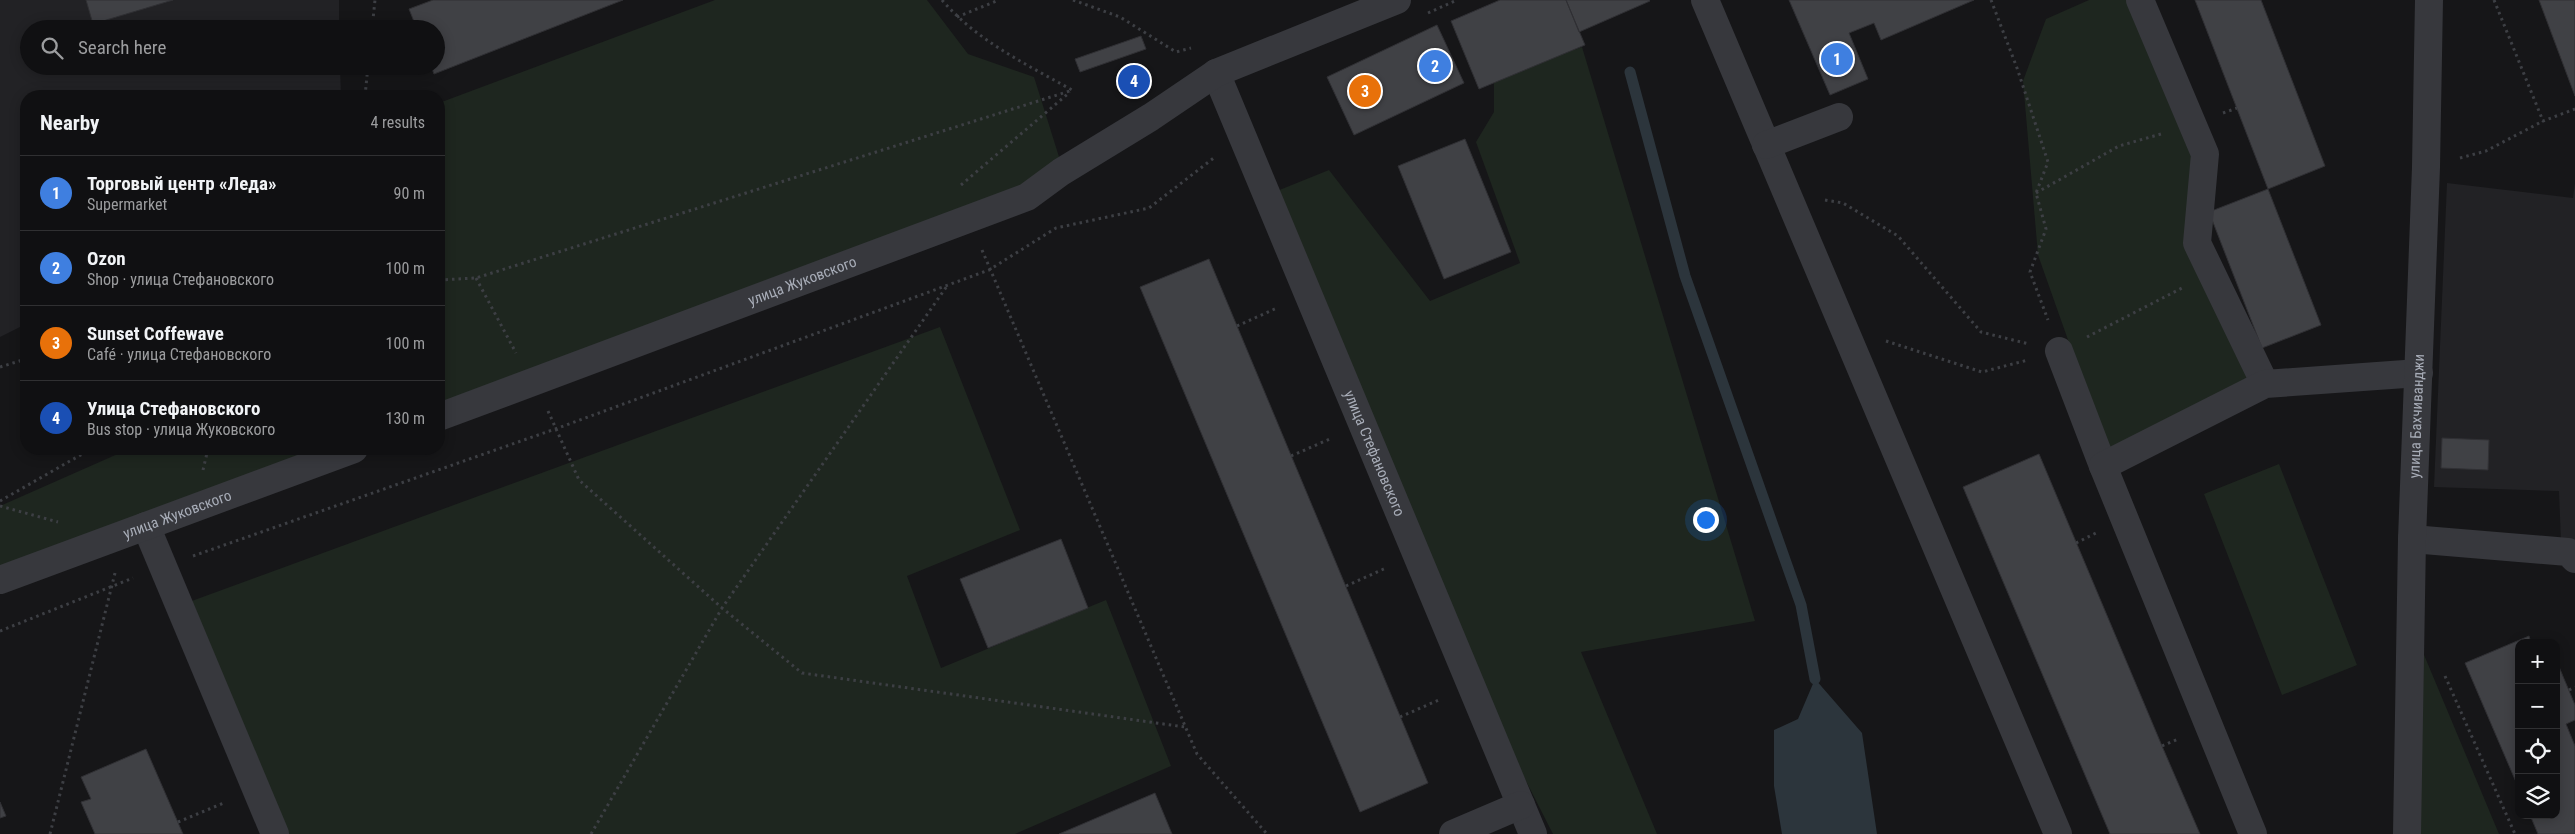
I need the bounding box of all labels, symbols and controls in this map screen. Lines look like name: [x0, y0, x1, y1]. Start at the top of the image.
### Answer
search box: [20, 20, 445, 75]
icon: search: [38, 34, 66, 62]
text: Search here: [78, 36, 166, 59]
pin: 1: [1821, 40, 1853, 78]
pin: 2: [1419, 47, 1451, 85]
pin: 4: [1118, 62, 1150, 100]
pin: 3: [1349, 72, 1381, 110]
text: Nearby: [40, 111, 99, 135]
text: 4 results: [370, 113, 425, 132]
text: Торговый центр «Леда»: [87, 172, 277, 195]
text: 1: [52, 184, 60, 203]
text: 90 m: [393, 184, 425, 203]
text: Supermarket: [87, 195, 167, 214]
text: Ozon: [87, 247, 126, 270]
street label: улица Жуковского: [746, 253, 859, 309]
text: 2: [52, 259, 60, 278]
text: 100 m: [386, 259, 425, 278]
text: Shop · улица Стефановского: [87, 270, 274, 289]
text: Sunset Coffewave: [87, 322, 224, 345]
text: 3: [52, 334, 60, 353]
text: 100 m: [386, 334, 425, 353]
text: Café · улица Стефановского: [87, 345, 271, 364]
street label: улица Бахчиванджи: [2405, 353, 2428, 479]
street label: улица Стефановского: [1340, 388, 1409, 519]
text: Улица Стефановского: [87, 397, 260, 420]
text: 4: [52, 409, 60, 428]
text: 130 m: [386, 409, 425, 428]
text: Bus stop · улица Жуковского: [87, 420, 275, 439]
street label: улица Жуковского: [121, 486, 234, 543]
your location: [1693, 507, 1719, 533]
map controls: [2515, 639, 2560, 819]
button: +: [2515, 639, 2560, 684]
button: −: [2515, 684, 2560, 729]
button: locate: [2515, 729, 2560, 774]
button: layers: [2515, 774, 2560, 819]

